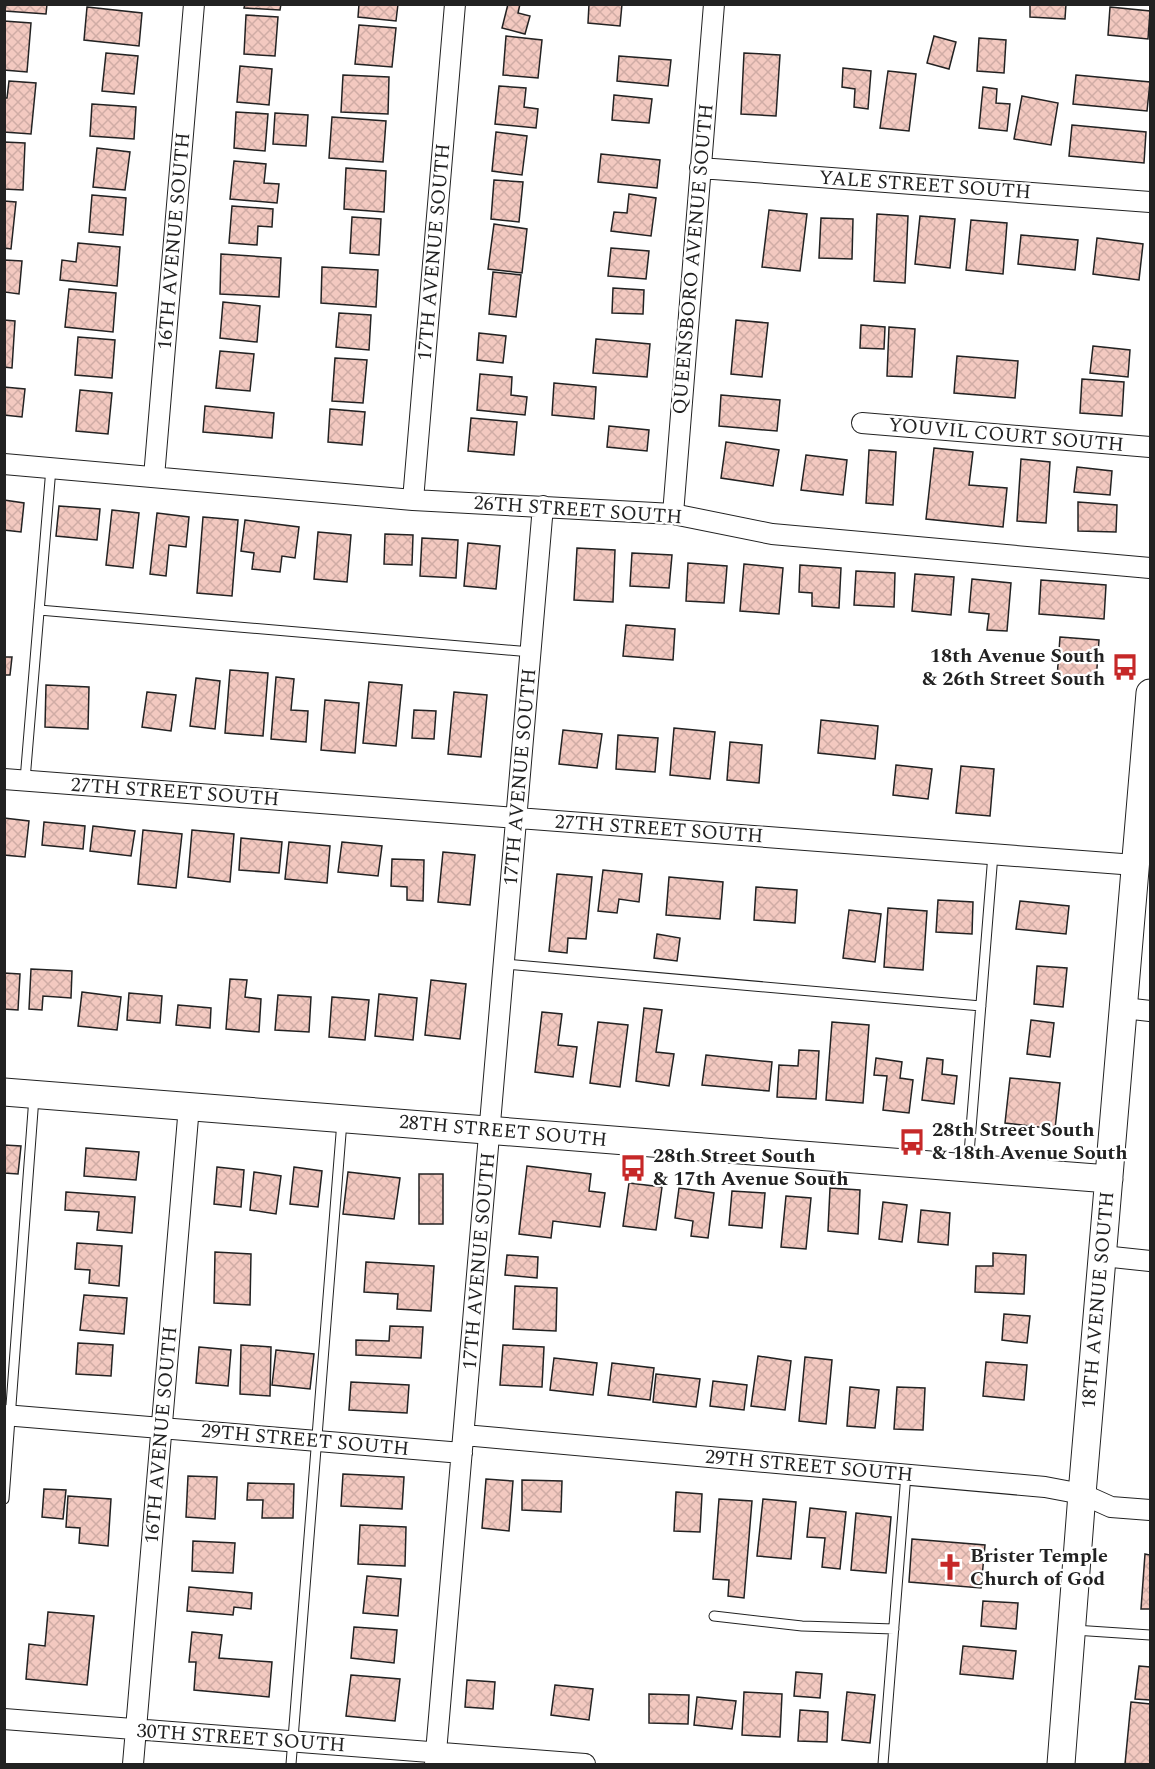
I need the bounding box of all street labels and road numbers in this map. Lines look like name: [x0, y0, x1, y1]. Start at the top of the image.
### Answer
street label: QUEENSBORO AVENUE SOUTH: [664, 102, 722, 416]
street label: 16TH AVENUE SOUTH: [150, 131, 198, 351]
street label: 17TH AVENUE SOUTH: [410, 142, 458, 362]
street label: YALE STREET SOUTH: [818, 163, 1032, 207]
street label: YOUVIL COURT SOUTH: [887, 410, 1125, 460]
street label: 26TH STREET SOUTH: [473, 488, 683, 532]
street label: 17TH AVENUE SOUTH: [496, 667, 544, 887]
street label: 27TH STREET SOUTH: [70, 770, 280, 814]
street label: 27TH STREET SOUTH: [554, 807, 764, 851]
street label: 28TH STREET SOUTH: [398, 1107, 608, 1155]
street label: 17TH AVENUE SOUTH: [455, 1151, 503, 1371]
street label: 18TH AVENUE SOUTH: [1074, 1190, 1122, 1410]
street label: 16TH AVENUE SOUTH: [137, 1325, 185, 1545]
street label: 29TH STREET SOUTH: [200, 1416, 410, 1464]
street label: 29TH STREET SOUTH: [704, 1442, 914, 1490]
street label: 30TH STREET SOUTH: [136, 1716, 346, 1760]

